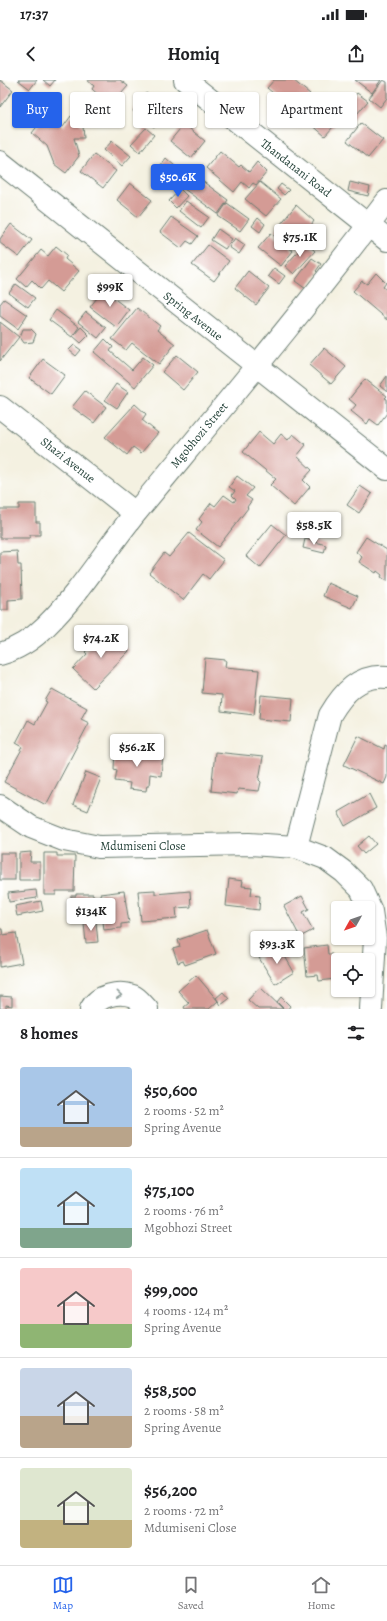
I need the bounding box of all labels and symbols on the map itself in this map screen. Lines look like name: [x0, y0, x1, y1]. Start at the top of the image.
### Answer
street label: Thandanani Road: [257, 135, 335, 201]
pin: $50.6K: [145, 164, 211, 198]
pin: $75.1K: [267, 224, 333, 258]
pin: $99K: [86, 274, 134, 308]
street label: Spring Avenue: [160, 288, 226, 344]
street label: Mgobhozi Street: [167, 399, 231, 471]
street label: Shazi Avenue: [37, 434, 99, 486]
pin: $58.5K: [281, 512, 347, 546]
pin: $74.2K: [68, 625, 134, 659]
pin: $56.2K: [104, 734, 170, 768]
street label: Mdumiseni Close: [100, 838, 186, 854]
pin: $134K: [63, 898, 119, 932]
north arrow: [331, 901, 375, 945]
pin: $93.3K: [244, 931, 310, 965]
one-way arrow: [116, 990, 122, 999]

